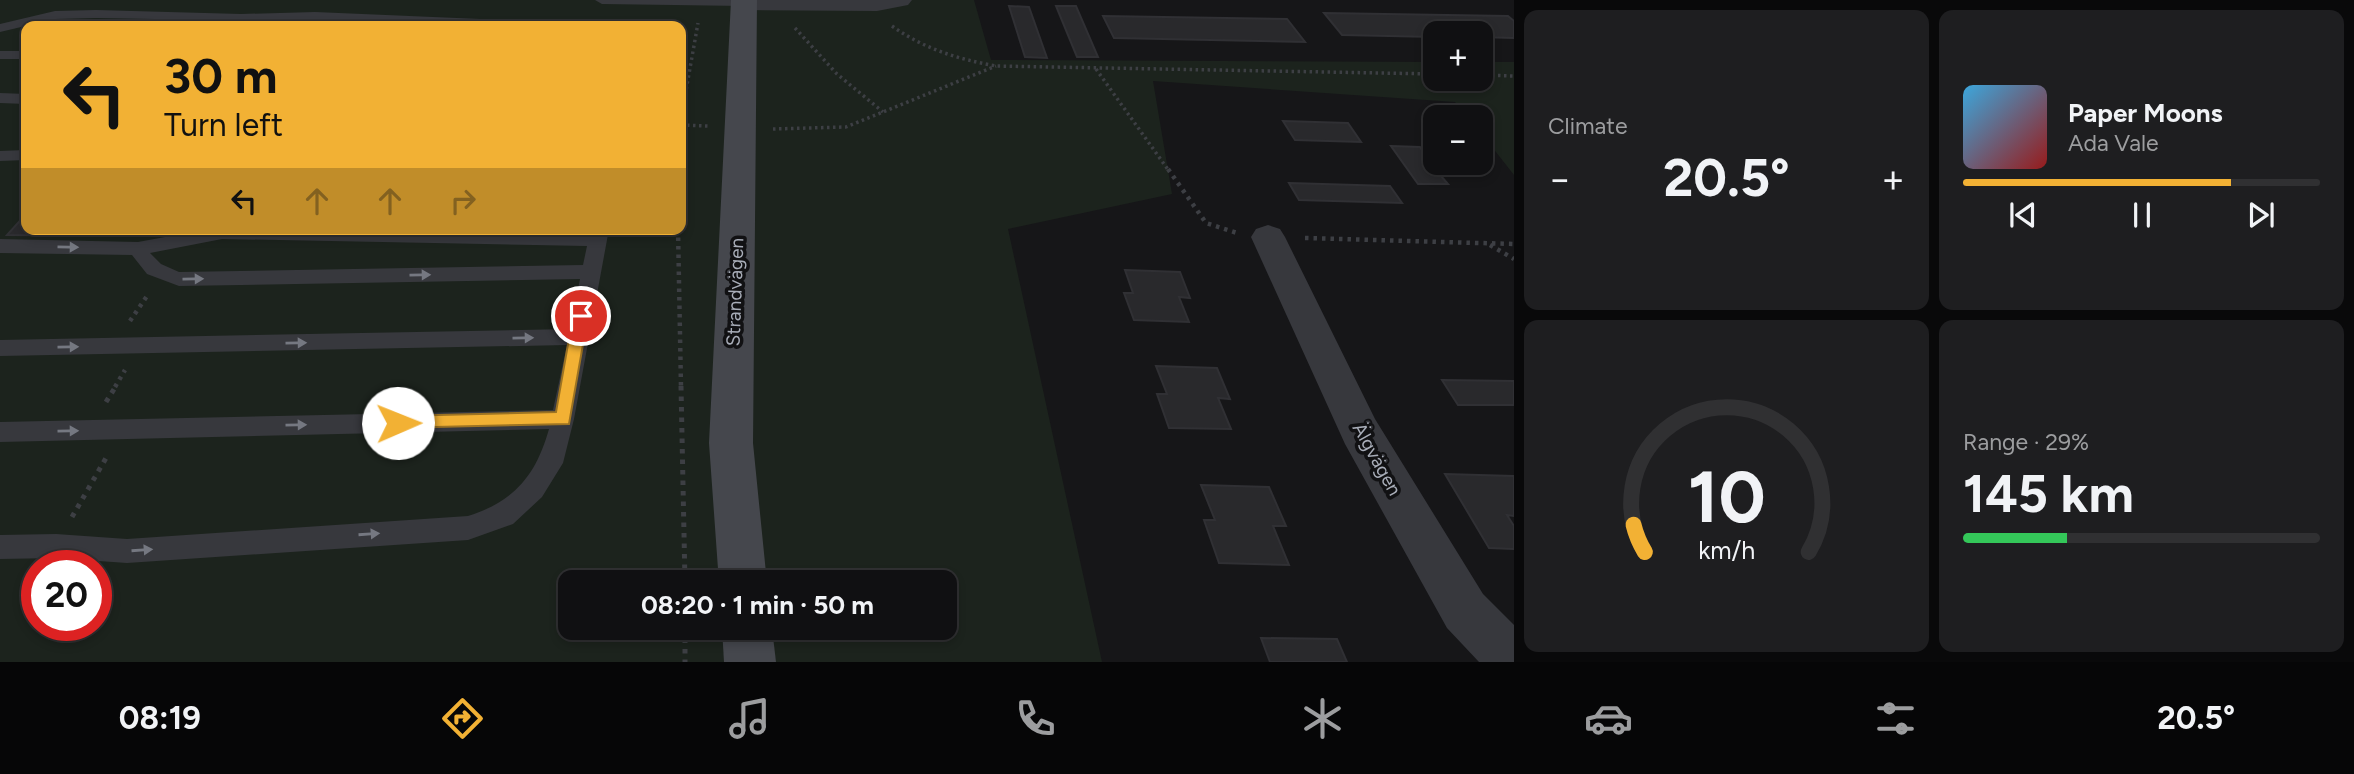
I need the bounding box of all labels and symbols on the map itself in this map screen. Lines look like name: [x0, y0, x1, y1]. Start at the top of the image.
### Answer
street label: Strandvägen: [722, 237, 748, 347]
one-way arrow: [57, 241, 79, 253]
one-way arrow: [410, 269, 432, 281]
one-way arrow: [182, 273, 204, 285]
pin: [551, 286, 611, 346]
one-way arrow: [512, 332, 534, 344]
one-way arrow: [285, 337, 307, 348]
one-way arrow: [57, 341, 79, 353]
position arrow: [361, 386, 435, 460]
street label: Älgvägen: [1348, 418, 1406, 500]
one-way arrow: [285, 420, 307, 431]
one-way arrow: [57, 425, 79, 436]
one-way arrow: [358, 529, 380, 540]
one-way arrow: [131, 544, 153, 555]
speed limit sign: 20: [21, 550, 112, 641]

